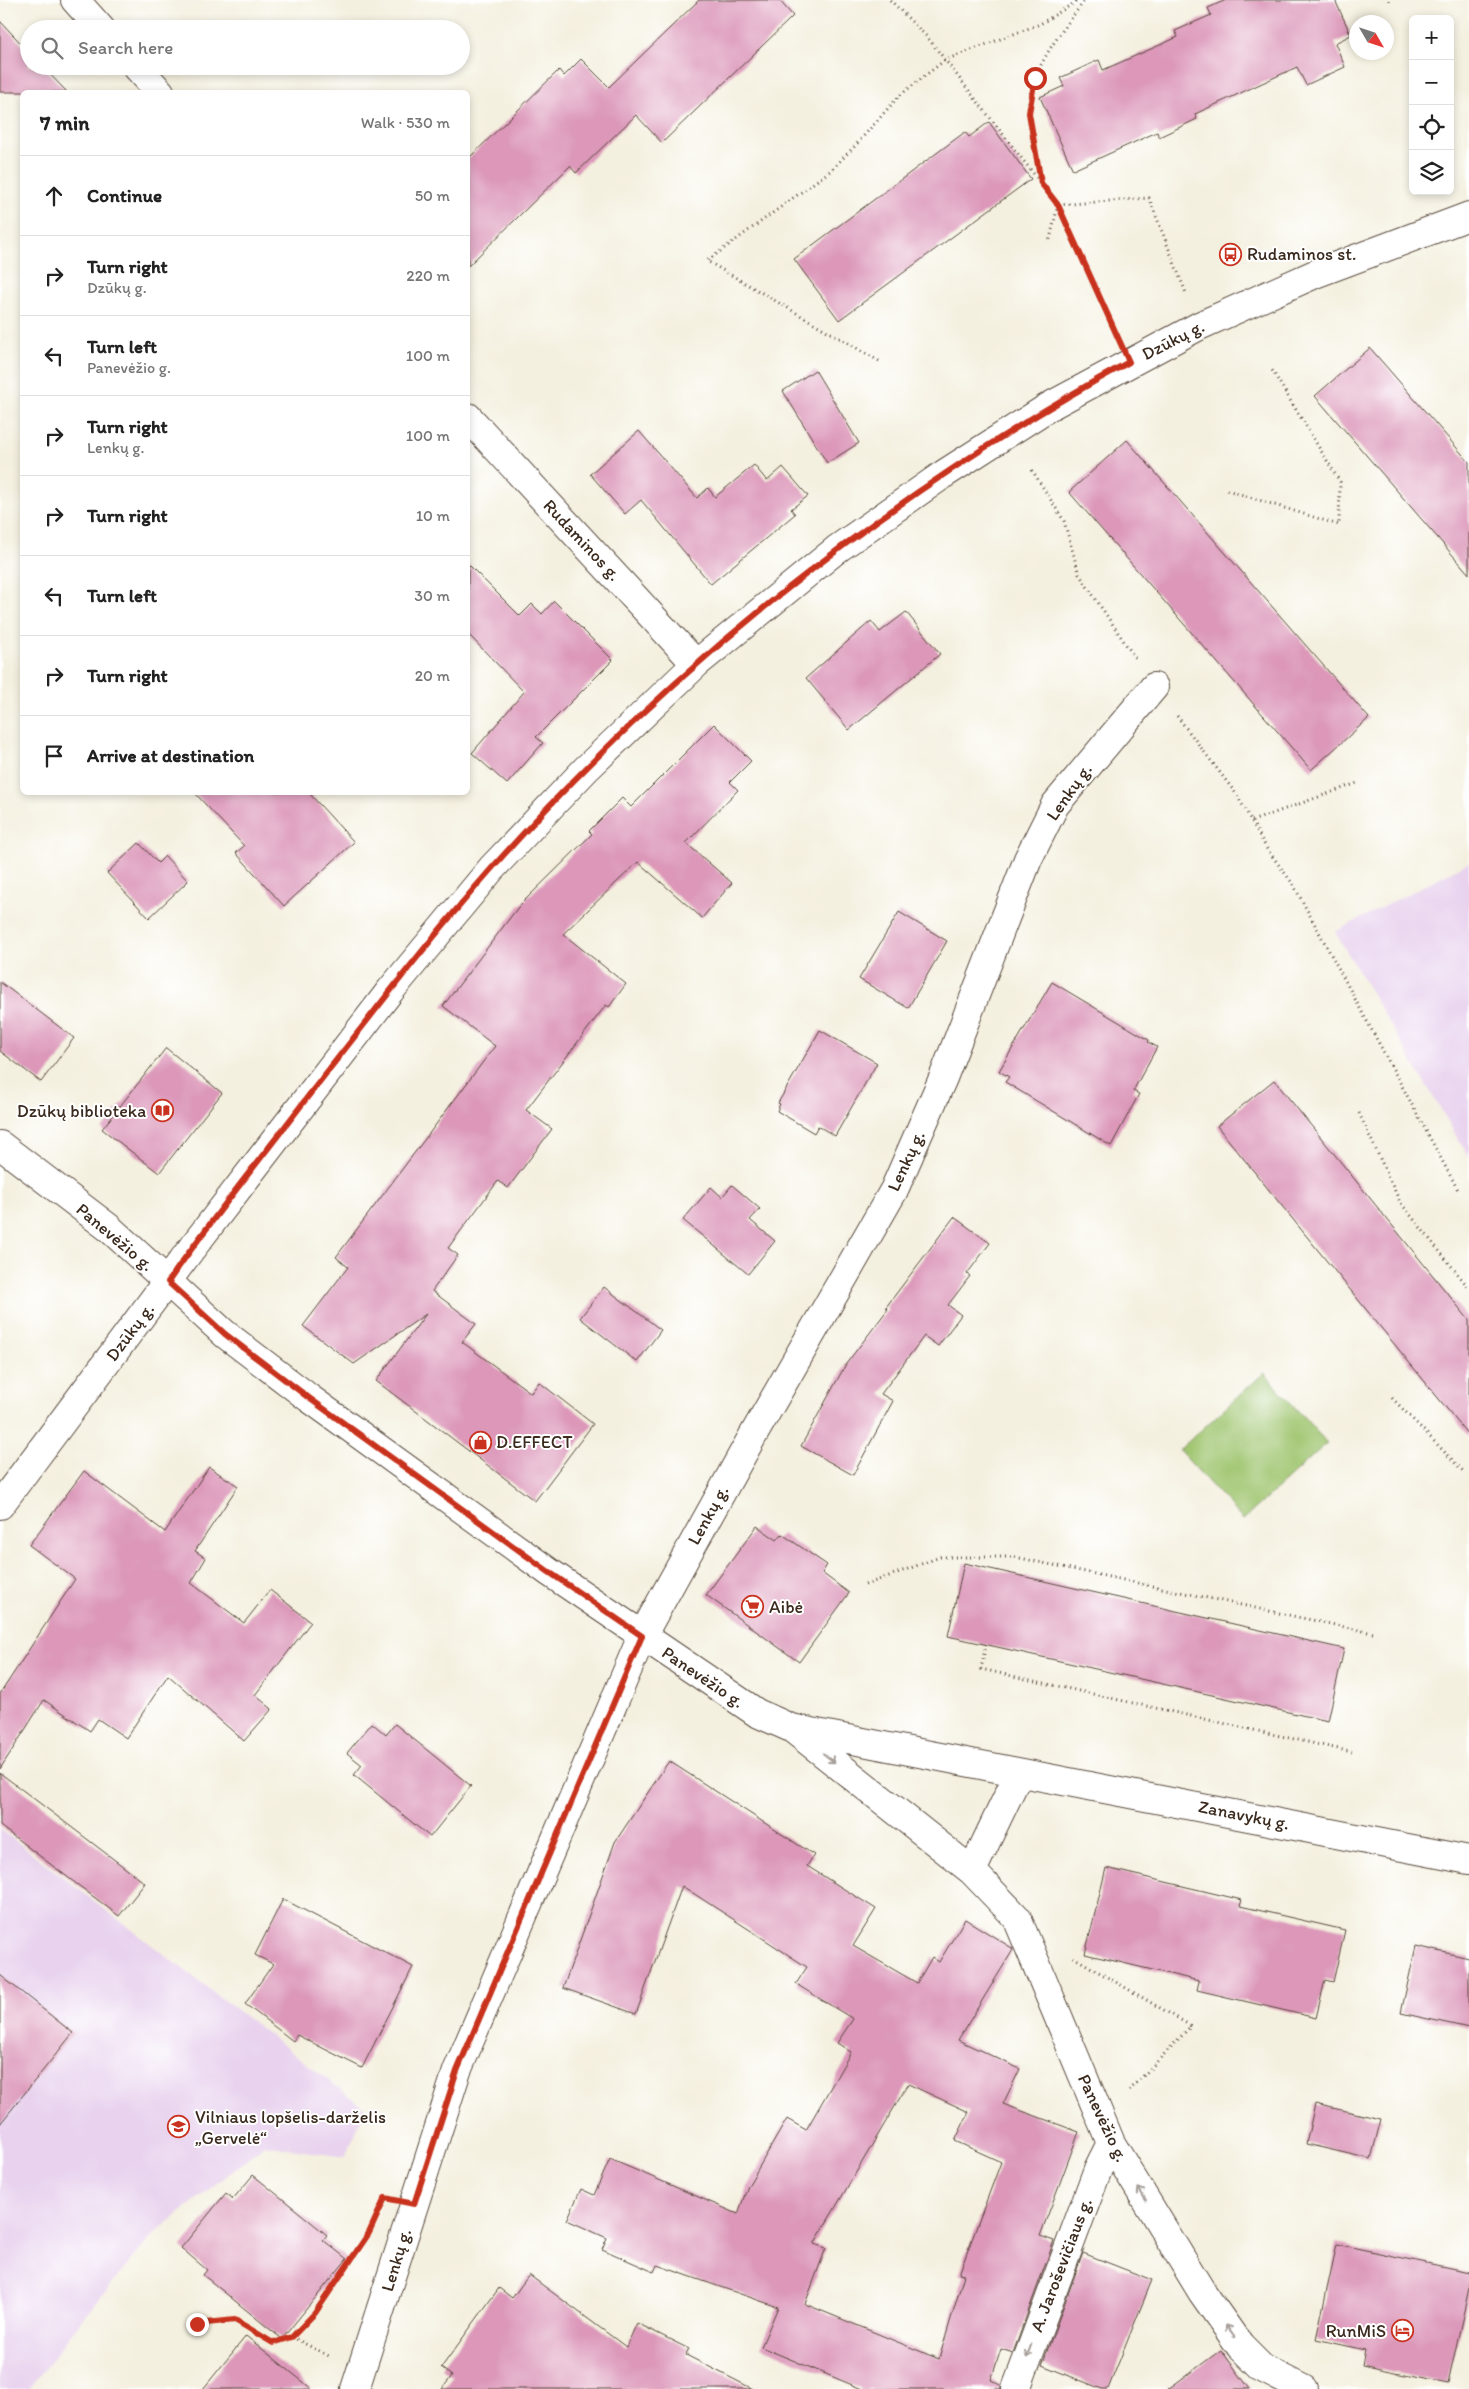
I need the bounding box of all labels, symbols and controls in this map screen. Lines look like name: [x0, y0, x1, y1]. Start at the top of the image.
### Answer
north arrow: [1349, 15, 1394, 60]
map controls: [1409, 15, 1454, 195]
button: +: [1409, 15, 1454, 60]
search box: [20, 20, 470, 75]
icon: search: [38, 34, 66, 62]
text: Search here: [78, 36, 173, 59]
button: −: [1409, 60, 1454, 105]
route start: [1024, 67, 1047, 90]
button: locate: [1409, 105, 1454, 150]
text: 7 min: [40, 110, 89, 135]
text: Walk · 530 m: [361, 113, 450, 132]
button: layers: [1409, 150, 1454, 195]
icon: ahead: [40, 182, 68, 210]
text: Continue: [87, 184, 162, 207]
text: 50 m: [415, 186, 450, 205]
bus stop icon: Rudaminos st.: [1219, 242, 1243, 266]
place label: Rudaminos st.: [1247, 243, 1356, 265]
text: Turn right: [87, 255, 168, 278]
icon: right: [40, 262, 68, 290]
text: 220 m: [406, 266, 450, 285]
text: Dzūkų g.: [87, 278, 147, 297]
street label: Dzūkų g.: [1138, 315, 1208, 365]
text: Turn left: [87, 335, 157, 358]
icon: left: [40, 342, 68, 370]
text: 100 m: [406, 346, 450, 365]
text: Panevėžio g.: [87, 358, 171, 377]
text: Turn right: [87, 415, 168, 438]
icon: right: [40, 422, 68, 450]
text: 100 m: [406, 426, 450, 445]
text: Lenkų g.: [87, 438, 145, 457]
street label: Rudaminos g.: [539, 495, 625, 585]
icon: right: [40, 502, 68, 530]
text: Turn right: [87, 504, 168, 527]
text: 10 m: [416, 506, 450, 525]
icon: left: [40, 582, 68, 610]
text: Turn left: [87, 584, 157, 607]
text: 30 m: [414, 586, 450, 605]
icon: right: [40, 662, 68, 690]
text: Turn right: [87, 664, 168, 687]
text: 20 m: [415, 666, 450, 685]
icon: arrive: [40, 742, 68, 770]
text: Arrive at destination: [87, 744, 254, 767]
street label: Lenkų g.: [1041, 759, 1097, 825]
library icon: Dzūkų biblioteka: [150, 1099, 174, 1123]
place label: Dzūkų biblioteka: [17, 1100, 146, 1122]
street label: Lenkų g.: [882, 1127, 930, 1195]
street label: Panevėžio g.: [72, 1198, 158, 1276]
street label: Dzūkų g.: [101, 1299, 159, 1365]
shop icon: D.EFFECT: [468, 1430, 492, 1454]
place label: D.EFFECT: [496, 1431, 573, 1453]
street label: Lenkų g.: [683, 1481, 733, 1549]
supermarket icon: Aibė: [741, 1595, 765, 1619]
place label: Aibė: [769, 1596, 803, 1618]
street label: Panevėžio g.: [658, 1641, 748, 1713]
one-way arrow: [822, 1753, 836, 1763]
street label: Zanavykų g.: [1197, 1795, 1291, 1835]
street label: Panevėžio g.: [1073, 2071, 1133, 2165]
place label: Vilniaus lopšelis-darželis „Gervelė“: [195, 2106, 386, 2149]
school or university icon: Vilniaus lopšelis-darželis „Gervelė“: [167, 2115, 191, 2139]
one-way arrow: [1137, 2188, 1147, 2202]
street label: A. Jaroševičiaus g.: [1025, 2195, 1097, 2335]
street label: Lenkų g.: [376, 2226, 416, 2294]
route end: [186, 2313, 209, 2336]
hotel icon: RunMiS: [1390, 2319, 1414, 2343]
place label: RunMiS: [1326, 2320, 1386, 2342]
one-way arrow: [1225, 2324, 1235, 2338]
one-way arrow: [1024, 2343, 1033, 2359]

